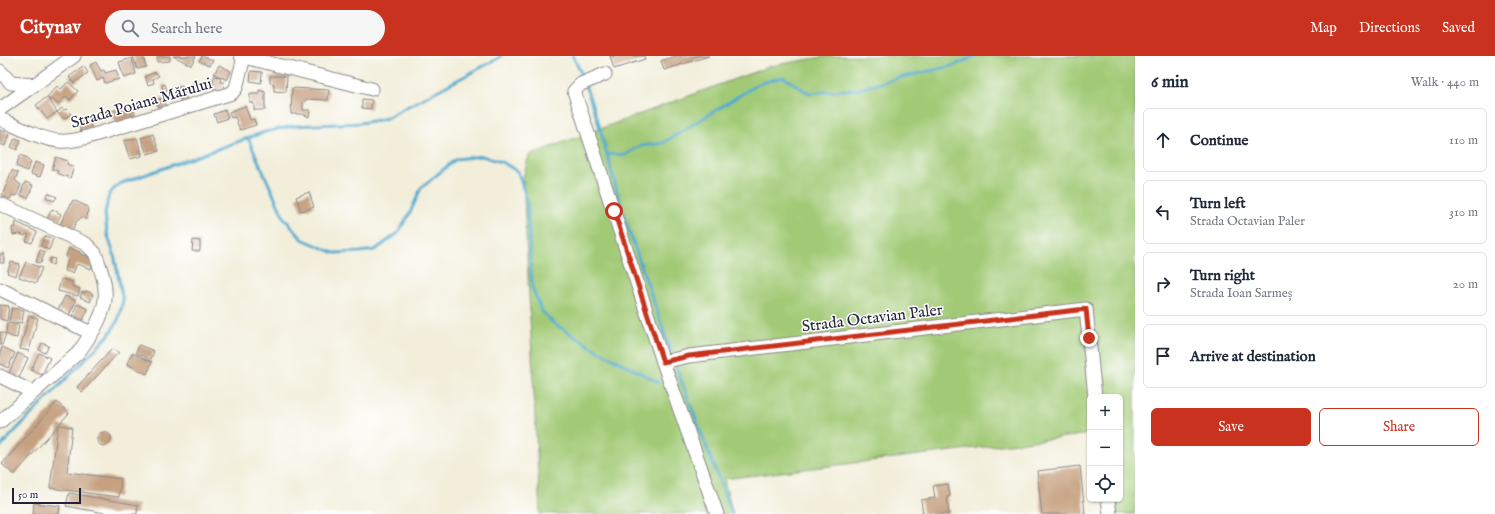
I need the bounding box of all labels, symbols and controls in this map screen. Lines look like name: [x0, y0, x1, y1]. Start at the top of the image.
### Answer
search box: [105, 10, 385, 46]
text: Citynav: [20, 16, 81, 40]
icon: search: [119, 17, 141, 39]
text: Search here: [151, 19, 222, 38]
text: Map: [1310, 19, 1337, 37]
text: Directions: [1359, 19, 1420, 37]
text: Saved: [1442, 19, 1475, 37]
text: 6 min: [1151, 72, 1189, 93]
street label: Strada Poiana Mărului: [69, 74, 215, 134]
text: Walk · 440 m: [1411, 74, 1479, 91]
icon: ahead: [1152, 129, 1174, 151]
text: Continue: [1190, 131, 1248, 150]
text: 110 m: [1449, 132, 1478, 149]
text: Turn left: [1190, 194, 1246, 213]
icon: left: [1152, 201, 1174, 223]
route start: [605, 202, 623, 220]
text: 310 m: [1449, 204, 1478, 221]
text: Strada Octavian Paler: [1190, 213, 1305, 230]
text: Turn right: [1190, 266, 1255, 285]
icon: right: [1152, 273, 1174, 295]
text: 20 m: [1453, 276, 1478, 293]
text: Strada Ioan Sarmeș: [1190, 285, 1292, 302]
street label: Strada Octavian Paler: [801, 300, 944, 338]
route end: [1080, 329, 1098, 347]
icon: arrive: [1152, 345, 1174, 367]
text: Arrive at destination: [1190, 347, 1316, 366]
map controls: [1087, 394, 1123, 502]
button: +: [1087, 394, 1123, 430]
button: Save: [1151, 408, 1311, 446]
button: Share: [1319, 408, 1479, 446]
button: −: [1087, 430, 1123, 466]
button: locate: [1087, 466, 1123, 502]
scale bar: [12, 486, 81, 505]
text: 50 m: [18, 488, 38, 502]

